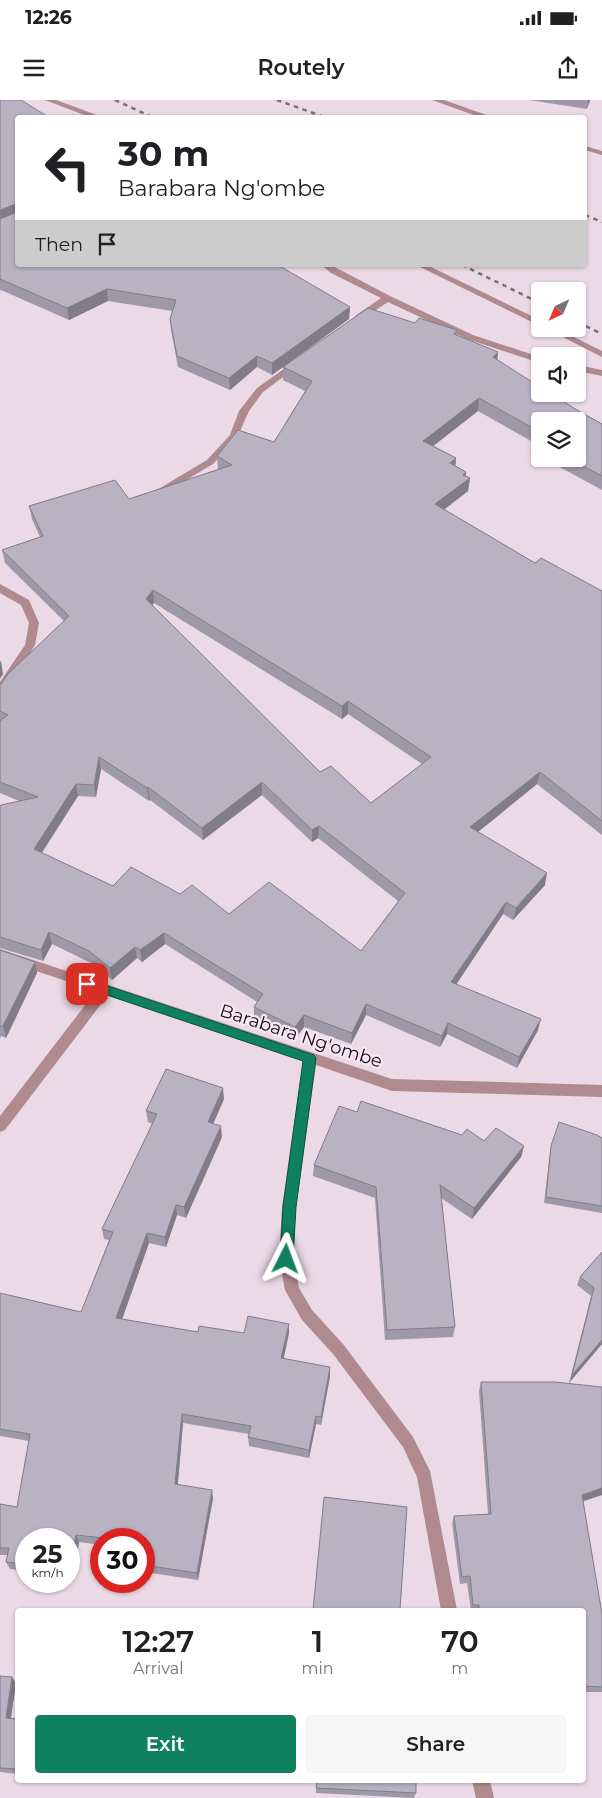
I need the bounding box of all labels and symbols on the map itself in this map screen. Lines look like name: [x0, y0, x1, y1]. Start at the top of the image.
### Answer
north arrow: [531, 282, 586, 338]
pin: [66, 963, 108, 1005]
street label: Barabara Ng'ombe: [217, 999, 385, 1073]
position arrow: [259, 1232, 311, 1284]
speed limit sign: 30: [90, 1528, 155, 1593]

